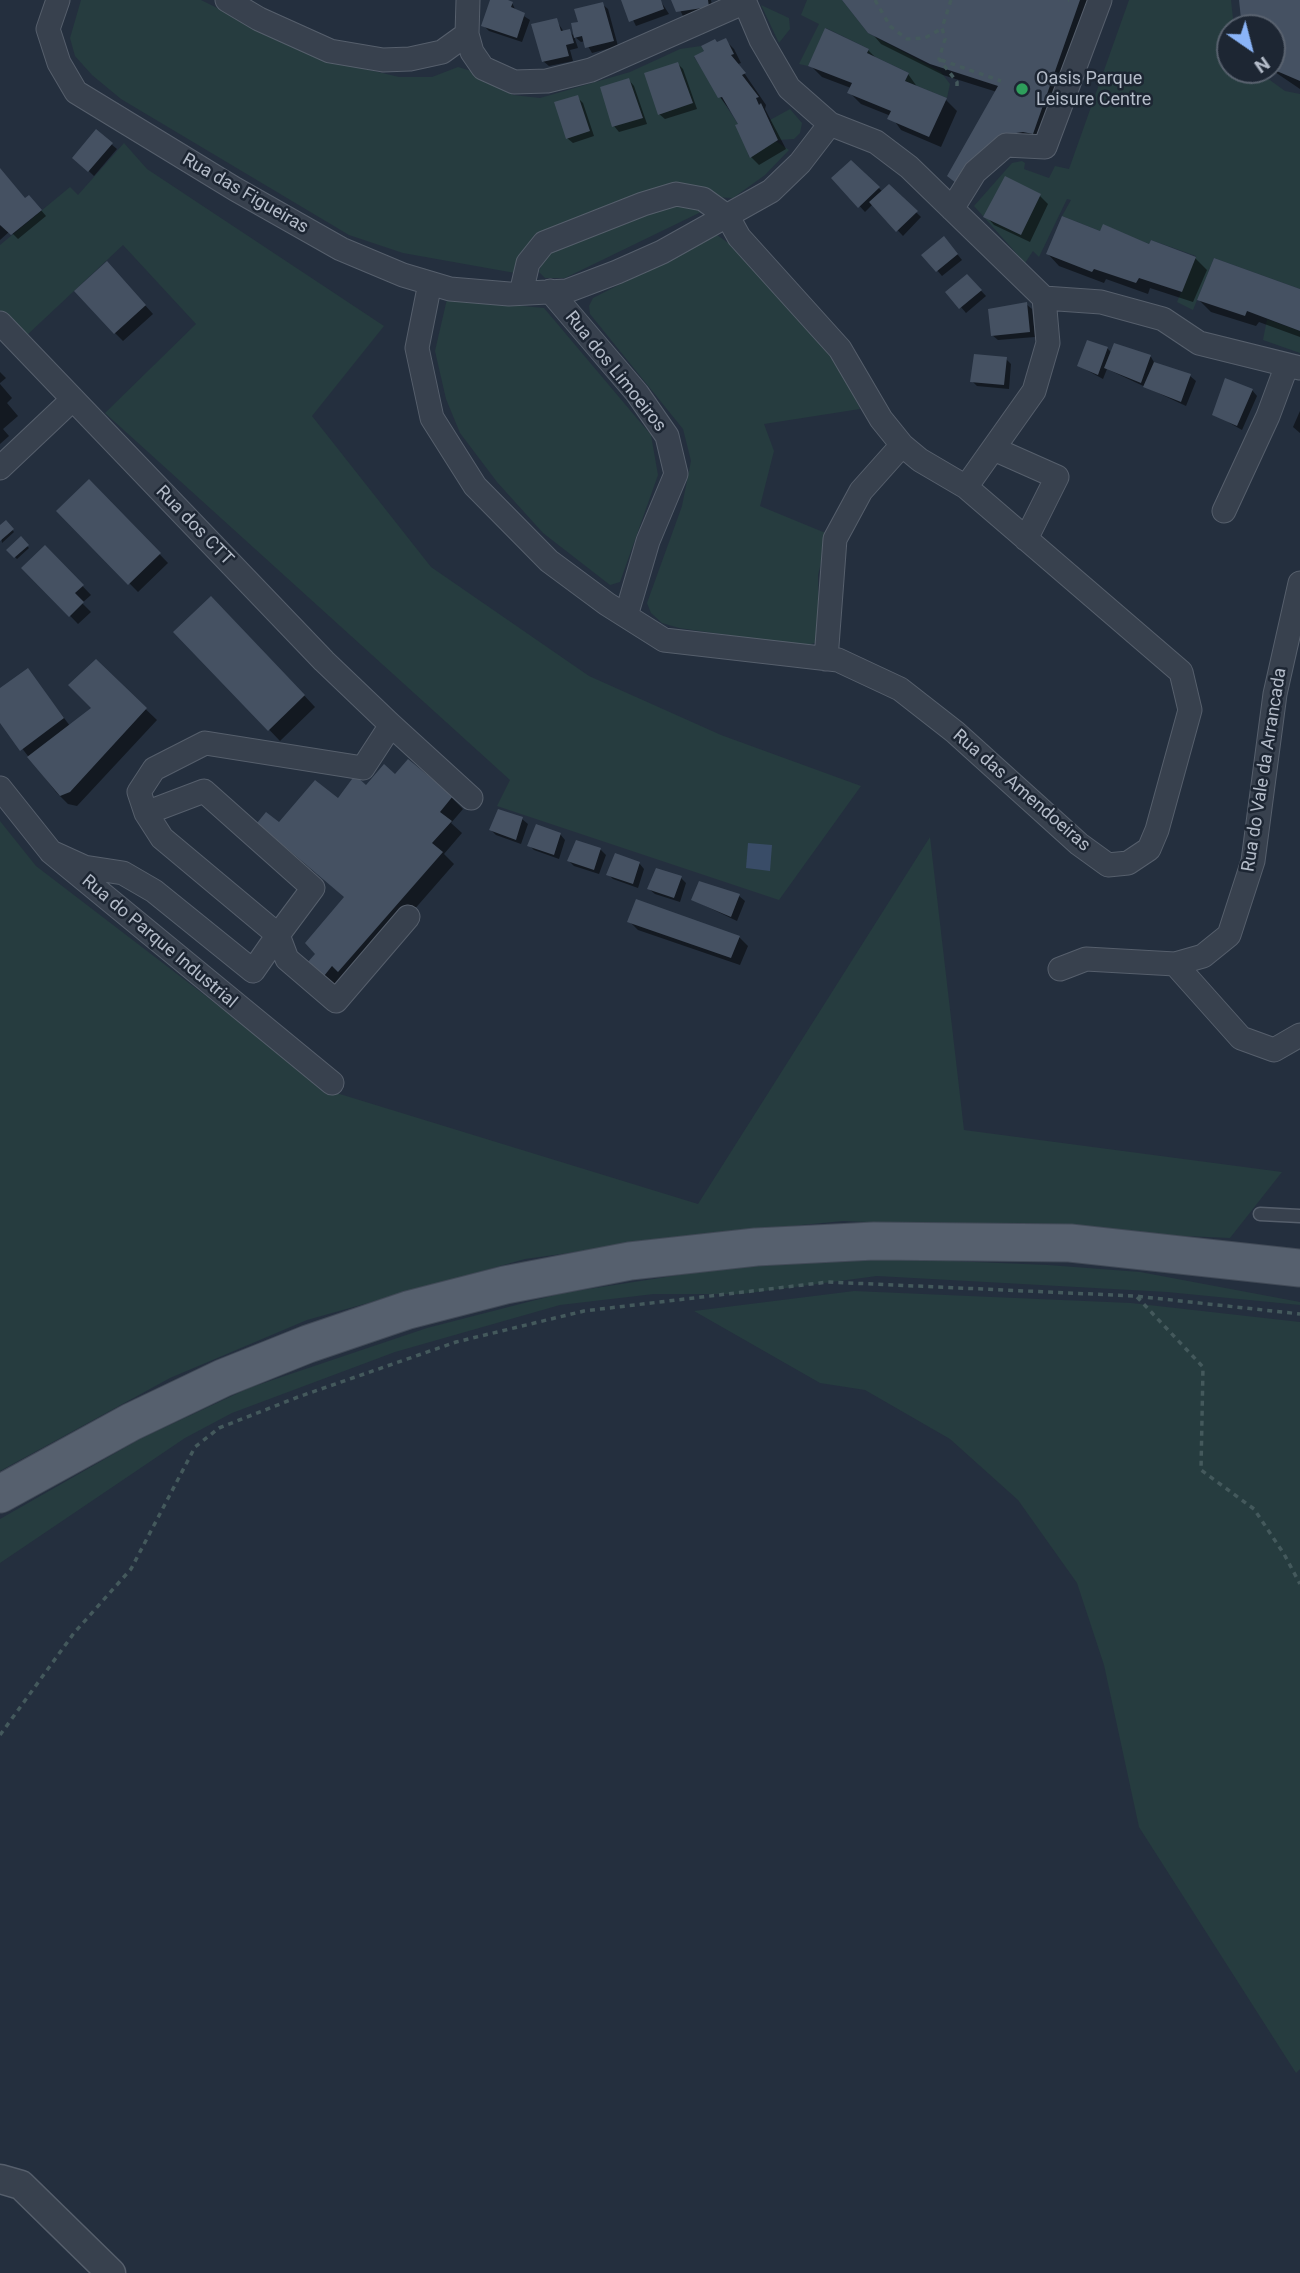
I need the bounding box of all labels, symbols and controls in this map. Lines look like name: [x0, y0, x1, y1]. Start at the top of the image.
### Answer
north arrow: [1216, 14, 1286, 84]
text: N: [1250, 52, 1274, 78]
place label: Oasis Parque Leisure Centre: [1036, 68, 1151, 110]
marker: Oasis Parque Leisure Centre: [1014, 81, 1030, 97]
street label: Rua das Figueiras: [178, 149, 312, 239]
street label: Rua dos Limoeiros: [560, 307, 670, 437]
street label: Rua dos CTT: [151, 482, 237, 570]
street label: Rua do Vale da Arrancada: [1238, 666, 1292, 874]
street label: Rua das Amendoeiras: [948, 725, 1094, 857]
street label: Rua do Parque Industrial: [77, 871, 241, 1013]

